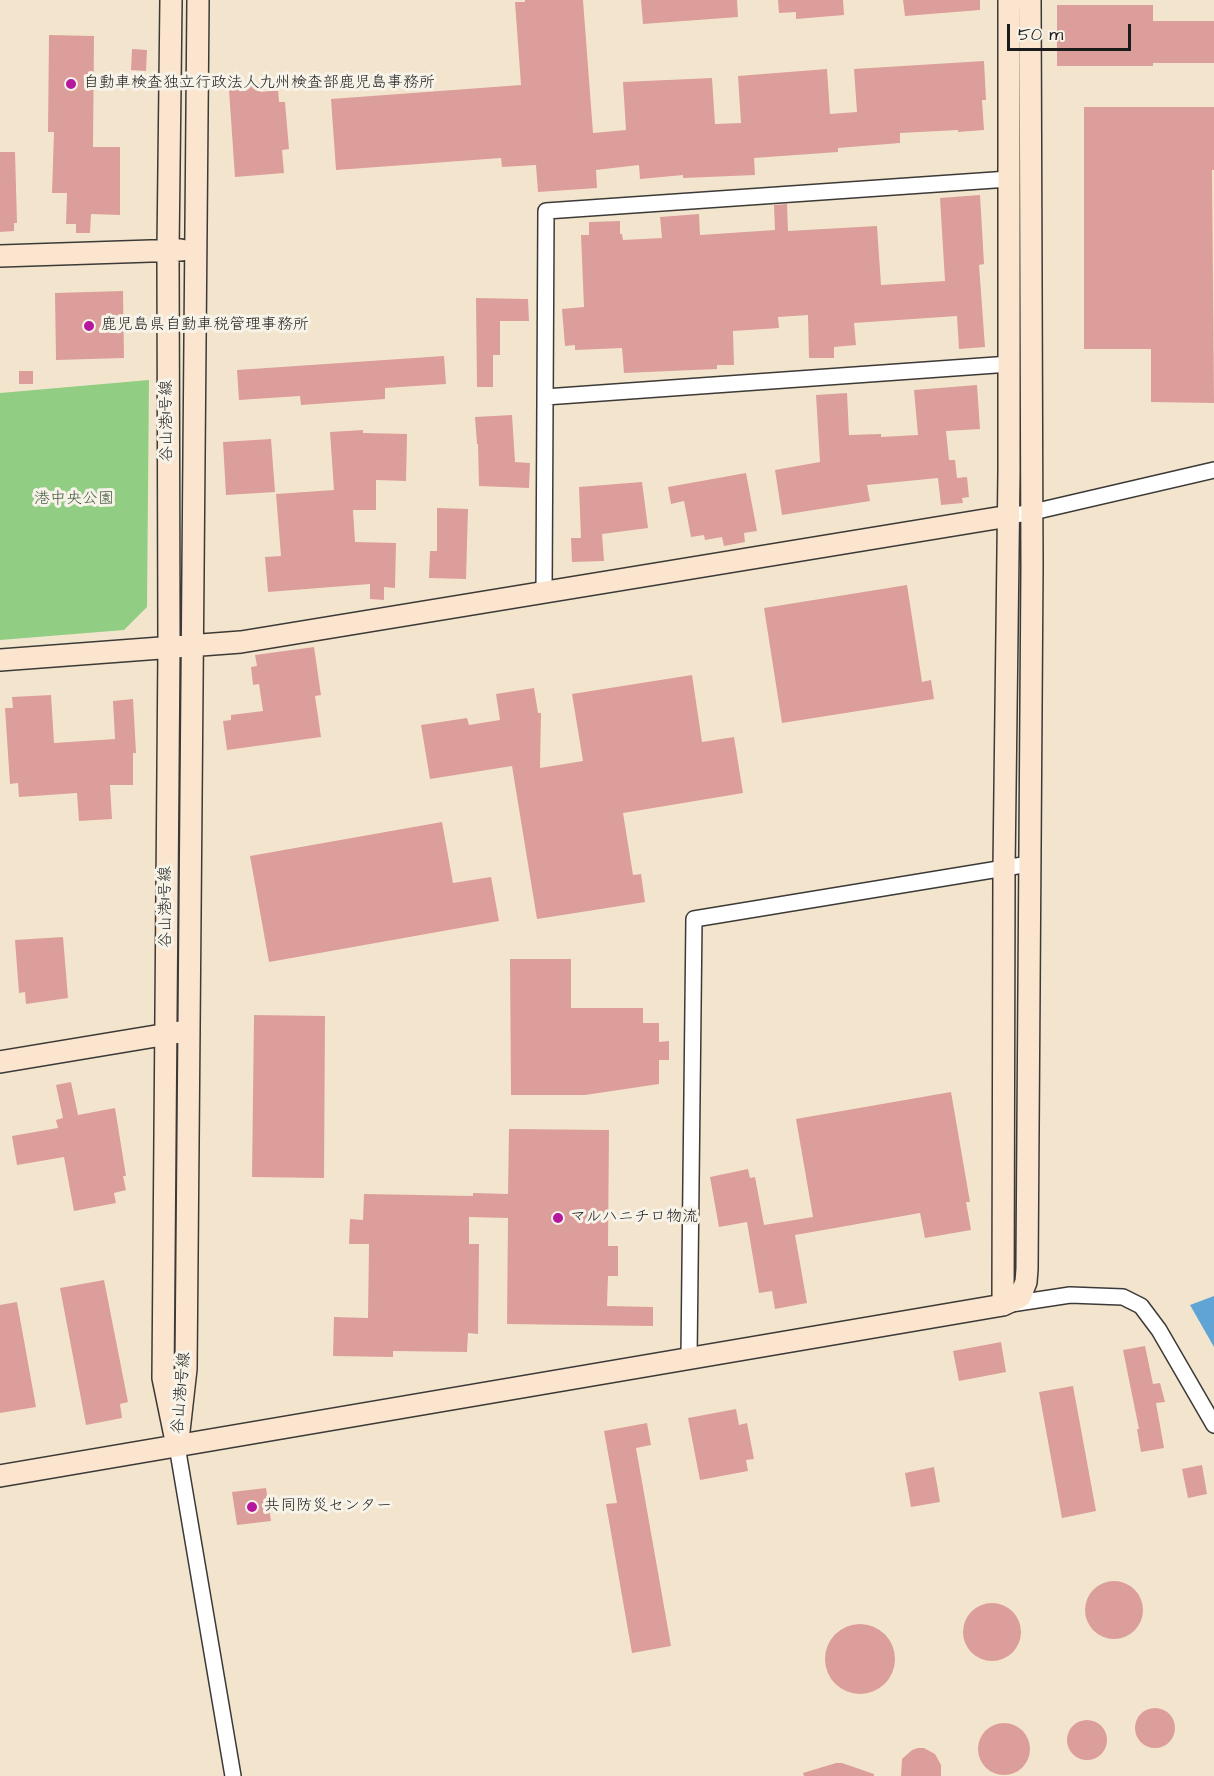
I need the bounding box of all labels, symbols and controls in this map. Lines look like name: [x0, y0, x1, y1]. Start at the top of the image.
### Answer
scale bar: [1010, 12, 1134, 50]
text: 50 m: [1018, 22, 1063, 47]
place label: 自動車検査独立行政法人九州検査部鹿児島事務所: [83, 74, 435, 94]
marker: 自動車検査独立行政法人九州検査部鹿児島事務所: [64, 77, 78, 91]
place label: 鹿児島県自動車税管理事務所: [101, 316, 309, 336]
marker: 鹿児島県自動車税管理事務所: [82, 319, 96, 333]
street label: 谷山港1号線: [158, 380, 178, 462]
park label: 港中央公園: [34, 490, 114, 510]
street label: 谷山港1号線: [157, 866, 177, 948]
place label: マルハニチロ物流: [570, 1208, 698, 1228]
marker: マルハニチロ物流: [551, 1211, 565, 1225]
street label: 谷山港1号線: [169, 1351, 195, 1435]
place label: 共同防災センター: [264, 1497, 392, 1517]
marker: 共同防災センター: [245, 1500, 259, 1514]

